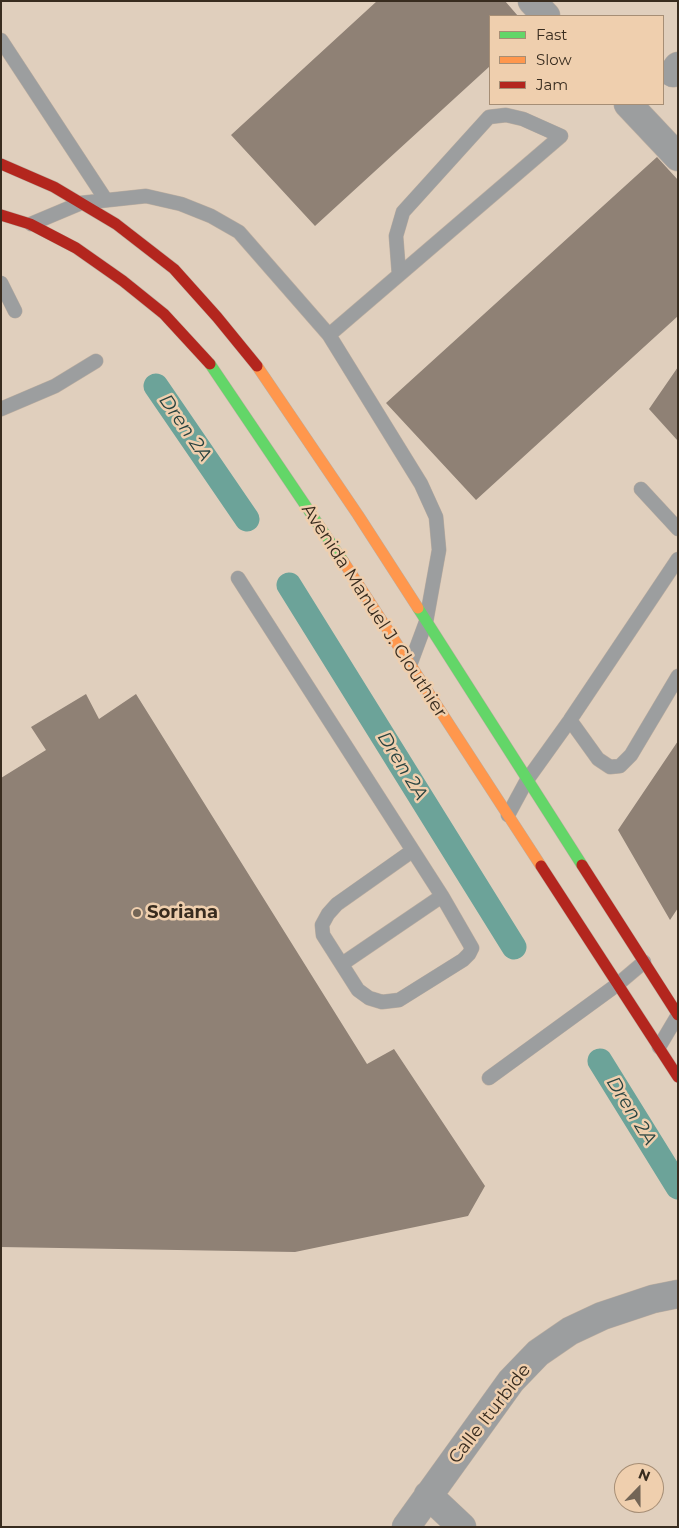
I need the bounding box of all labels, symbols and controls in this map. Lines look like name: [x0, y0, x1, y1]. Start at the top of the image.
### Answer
legend: [489, 15, 664, 105]
text: Fast: [536, 25, 567, 44]
text: Slow: [536, 50, 572, 69]
text: Jam: [536, 75, 568, 94]
water label: Dren 2A: [154, 390, 216, 466]
street label: Avenida Manuel J. Clouthier: [297, 500, 451, 722]
water label: Dren 2A: [372, 727, 432, 805]
place label: Soriana: [147, 902, 218, 924]
marker: Soriana: [131, 907, 143, 919]
water label: Dren 2A: [601, 1072, 661, 1150]
street label: Calle Iturbide: [444, 1360, 536, 1468]
north arrow: [614, 1463, 664, 1513]
text: N: [636, 1465, 653, 1485]

